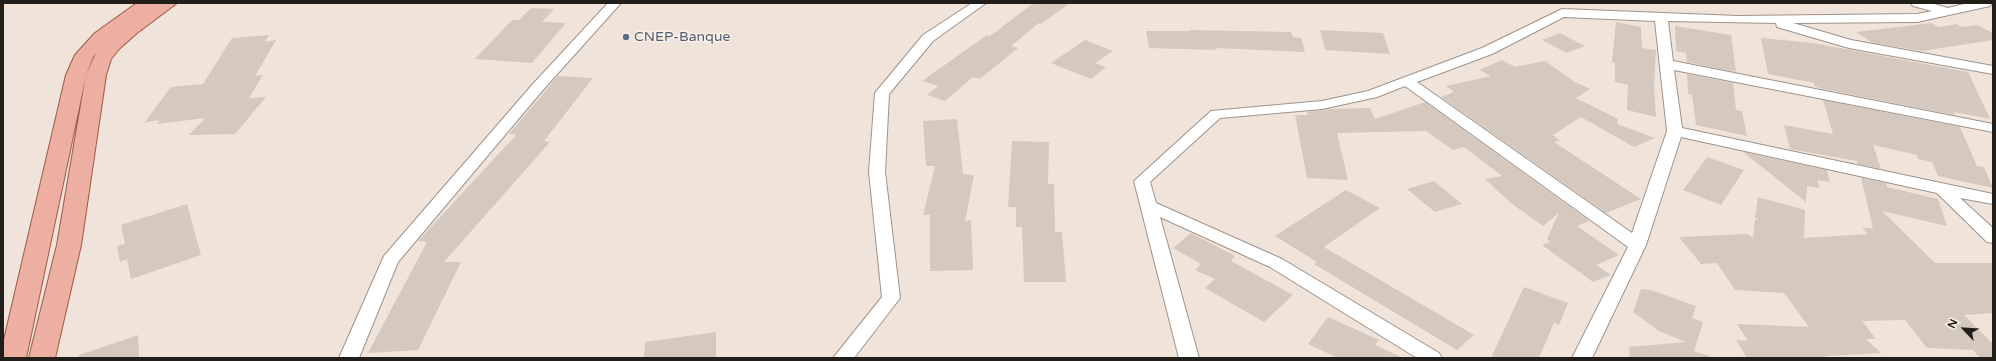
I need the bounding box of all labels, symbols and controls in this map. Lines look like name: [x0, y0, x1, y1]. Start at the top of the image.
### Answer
place label: CNEP-Banque: [634, 29, 730, 45]
marker: CNEP-Banque: [621, 32, 631, 42]
north arrow: [1944, 309, 1984, 349]
text: N: [1945, 317, 1960, 330]

